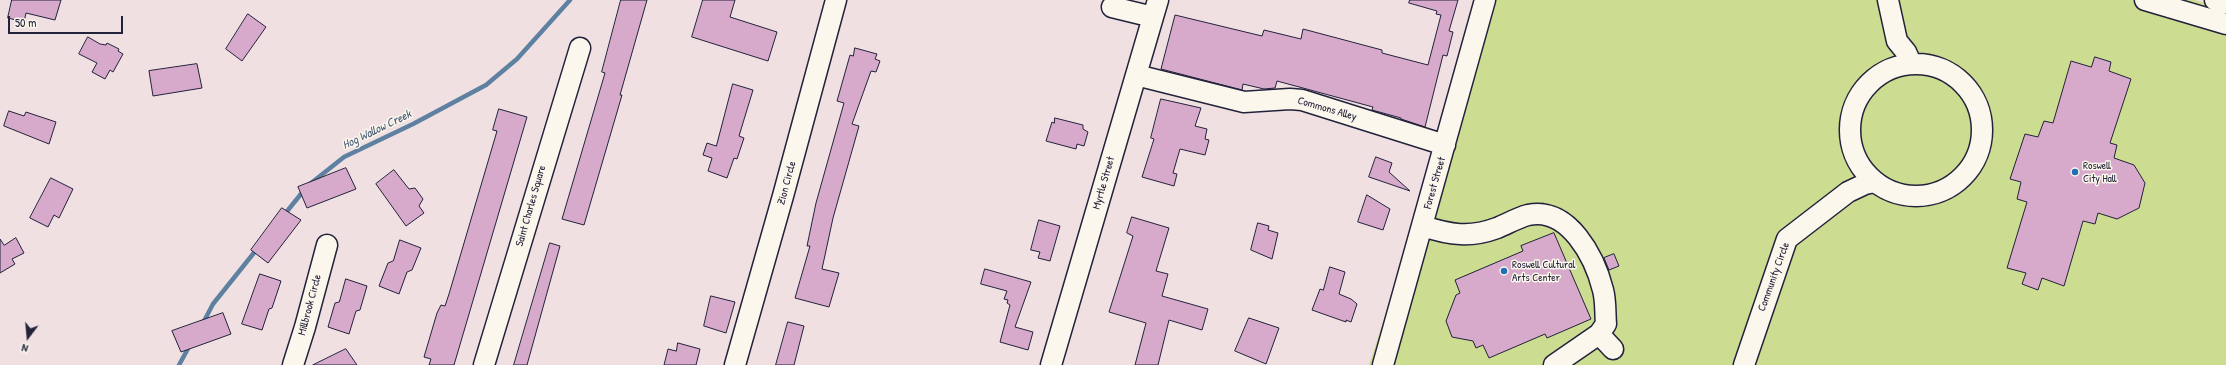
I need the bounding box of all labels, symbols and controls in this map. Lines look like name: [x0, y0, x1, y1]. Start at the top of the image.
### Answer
scale bar: [10, 8, 125, 34]
text: 50 m: [15, 14, 36, 31]
street label: Commons Alley: [1296, 94, 1358, 124]
water label: Hog Wallow Creek: [340, 107, 414, 153]
street label: Myrtle Street: [1090, 155, 1118, 211]
street label: Forest Street: [1421, 156, 1449, 210]
place label: Roswell City Hall: [2083, 159, 2117, 185]
street label: Zion Circle: [775, 160, 799, 206]
street label: Saint Charles Square: [513, 164, 549, 248]
marker: Roswell City Hall: [2070, 167, 2080, 177]
street label: Community Circle: [1755, 241, 1793, 313]
place label: Roswell Cultural Arts Center: [1512, 258, 1575, 284]
marker: Roswell Cultural Arts Center: [1499, 266, 1509, 276]
street label: Millbrook Circle: [296, 273, 324, 337]
north arrow: [8, 317, 48, 357]
text: N: [20, 341, 29, 356]

